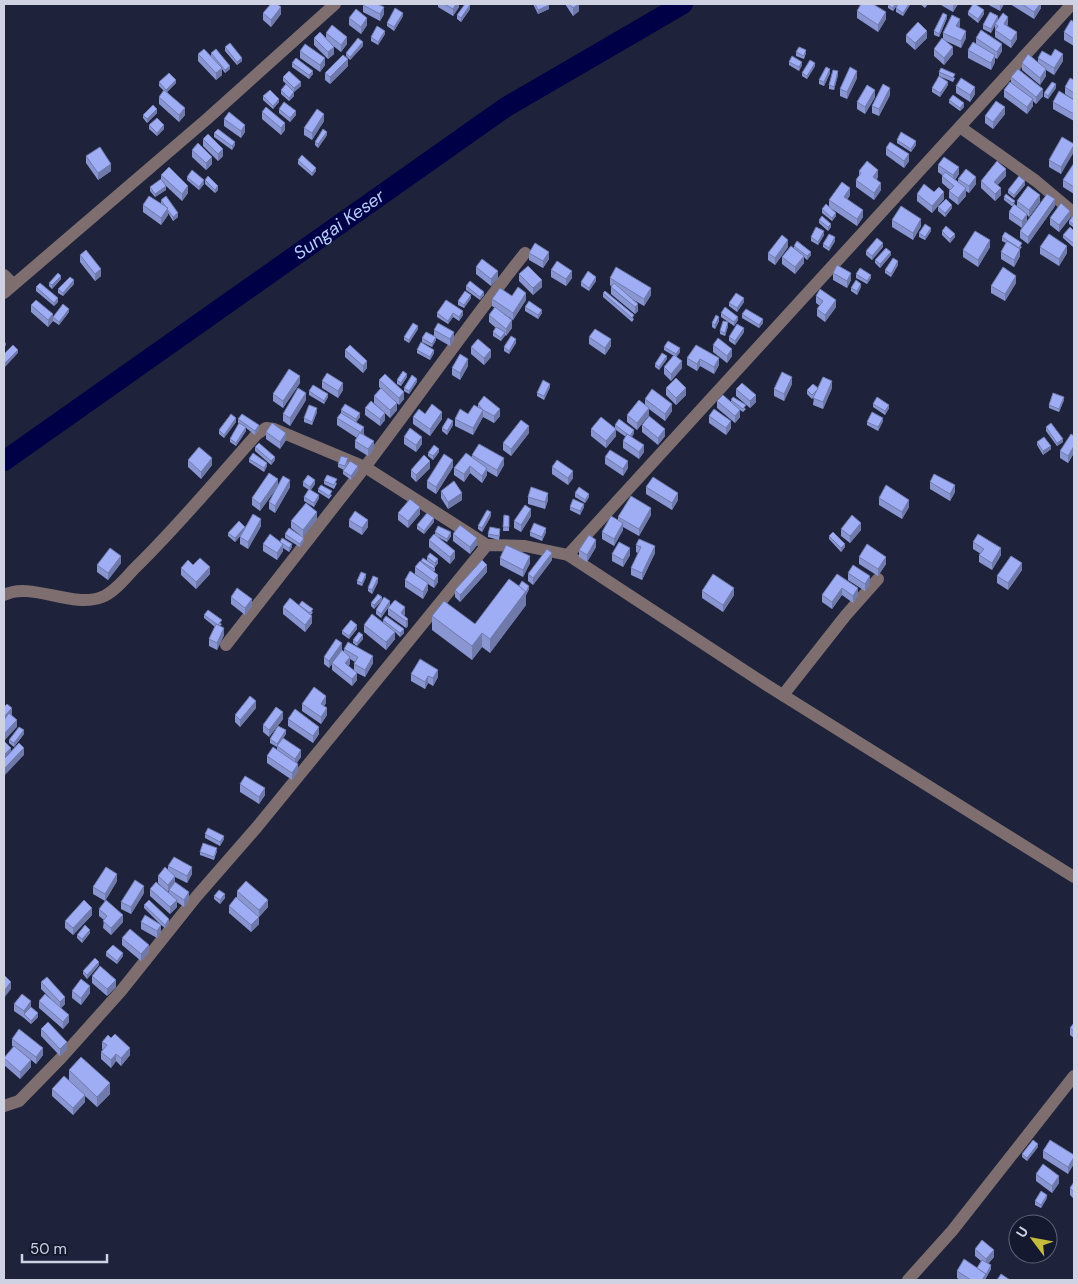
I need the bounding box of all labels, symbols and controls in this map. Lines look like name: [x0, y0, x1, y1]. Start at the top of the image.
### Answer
water label: Sungai Keser: [289, 184, 390, 265]
north arrow: [1008, 1214, 1058, 1264]
text: U: [1012, 1223, 1032, 1241]
scale bar: [22, 1232, 108, 1264]
text: 50 m: [30, 1239, 67, 1259]

